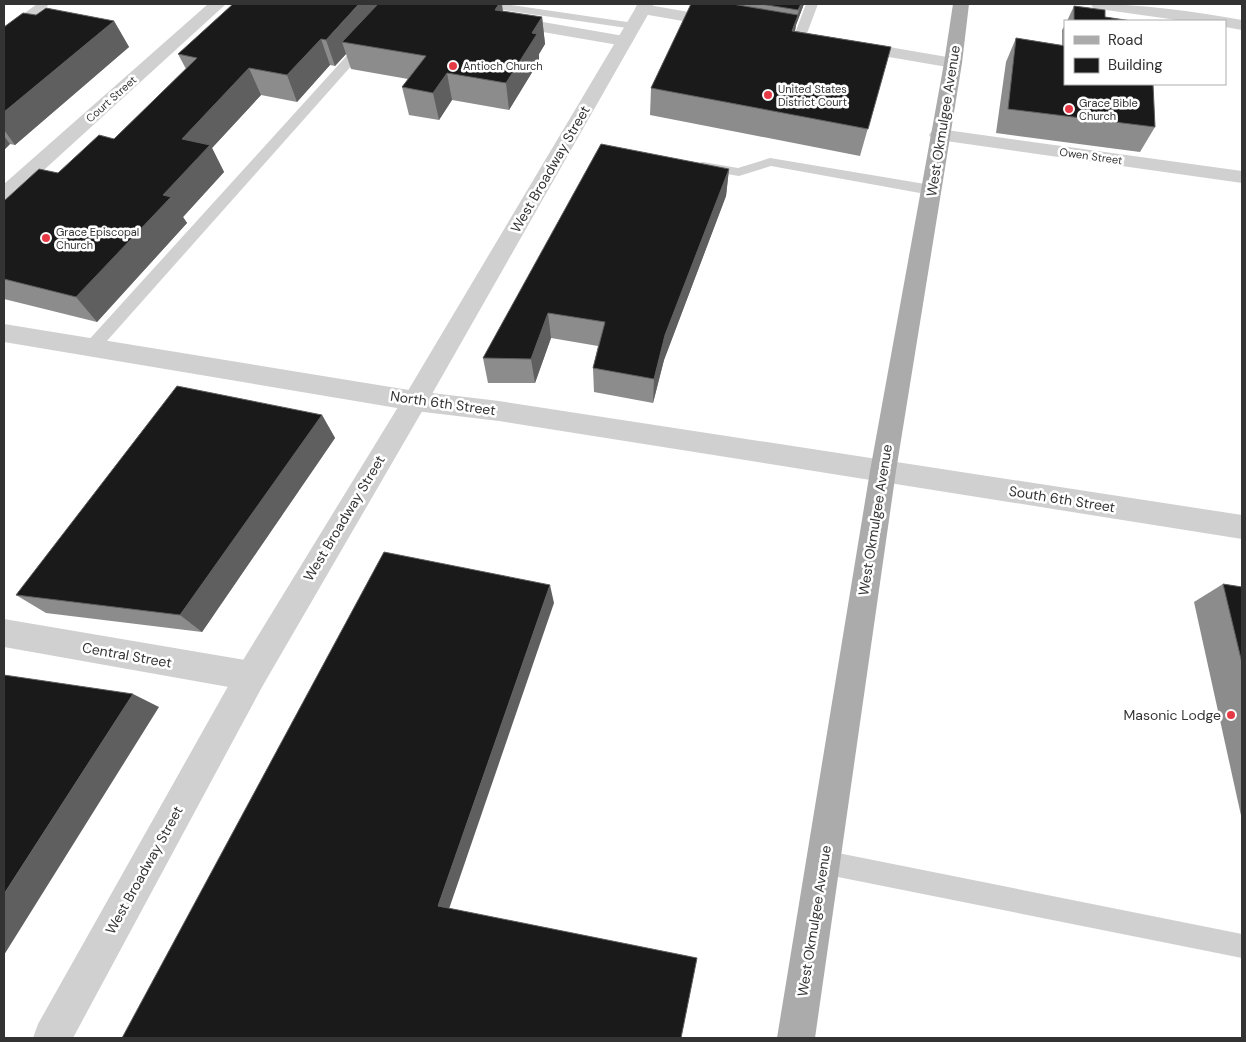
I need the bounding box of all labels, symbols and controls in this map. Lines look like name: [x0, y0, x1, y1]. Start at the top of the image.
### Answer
legend: [1064, 20, 1226, 85]
text: Road: [1108, 30, 1143, 50]
street label: West Okmulgee Avenue: [922, 44, 964, 198]
text: Building: [1108, 55, 1163, 75]
place label: Antioch Church: [463, 59, 543, 73]
marker: Antioch Church: [447, 60, 459, 72]
street label: Court Street: [83, 73, 139, 125]
place label: United States District Court: [778, 82, 847, 109]
marker: United States District Court: [762, 89, 774, 101]
place label: Grace Bible Church: [1079, 96, 1138, 123]
street label: West Broadway Street: [506, 102, 594, 236]
marker: Grace Bible Church: [1063, 103, 1075, 115]
street label: Owen Street: [1059, 145, 1123, 167]
place label: Grace Episcopal Church: [56, 225, 139, 252]
marker: Grace Episcopal Church: [40, 232, 52, 244]
street label: North 6th Street: [389, 387, 497, 419]
street label: West Okmulgee Avenue: [854, 443, 896, 597]
street label: West Broadway Street: [299, 452, 389, 584]
street label: South 6th Street: [1008, 482, 1116, 516]
street label: Central Street: [81, 638, 173, 672]
place label: Masonic Lodge: [1124, 706, 1221, 724]
marker: Masonic Lodge: [1225, 709, 1237, 721]
street label: West Broadway Street: [101, 803, 187, 937]
street label: West Okmulgee Avenue: [793, 844, 835, 998]

